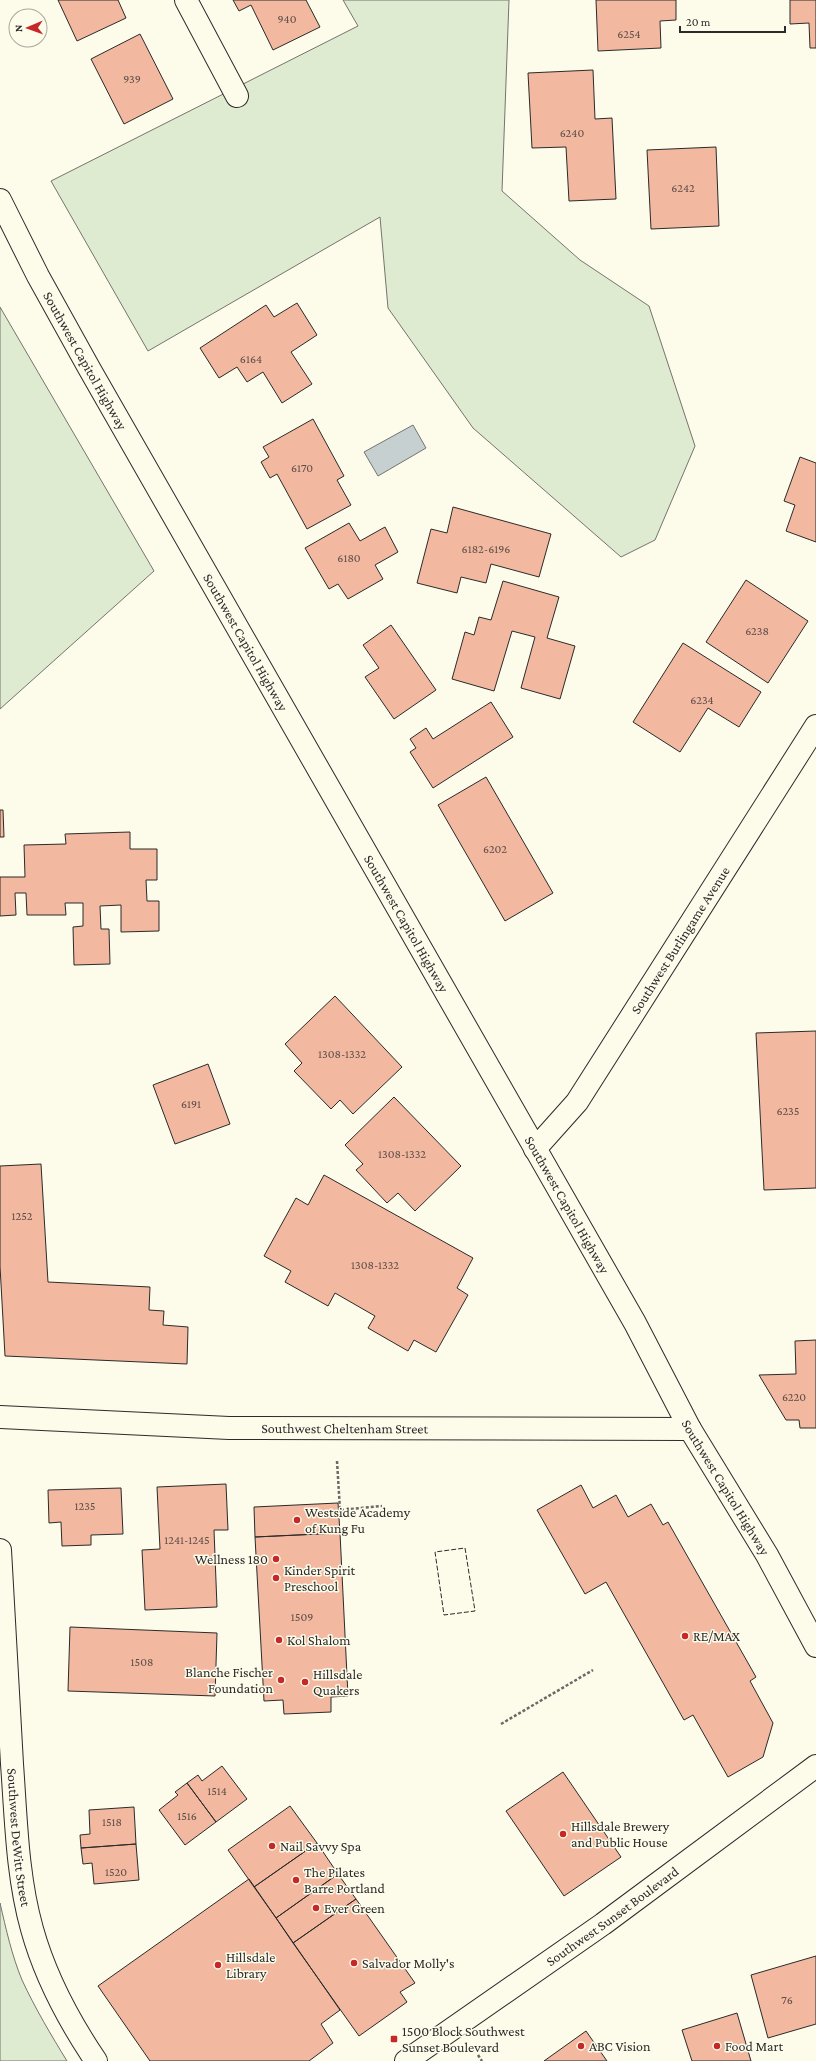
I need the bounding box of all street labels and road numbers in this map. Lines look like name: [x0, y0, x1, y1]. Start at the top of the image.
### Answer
street label: Southwest Capitol Highway: [40, 289, 131, 433]
street label: Southwest Capitol Highway: [200, 571, 292, 714]
street label: Southwest Capitol Highway: [361, 852, 452, 996]
street label: Southwest Burlingame Avenue: [627, 863, 733, 1017]
street label: Southwest Capitol Highway: [522, 1133, 613, 1277]
street label: Southwest Capitol Highway: [678, 1417, 773, 1558]
street label: Southwest Cheltenham Street: [261, 1420, 429, 1436]
street label: Southwest DeWitt Street: [4, 1768, 34, 1908]
street label: Southwest Sunset Boulevard: [543, 1863, 682, 1969]

